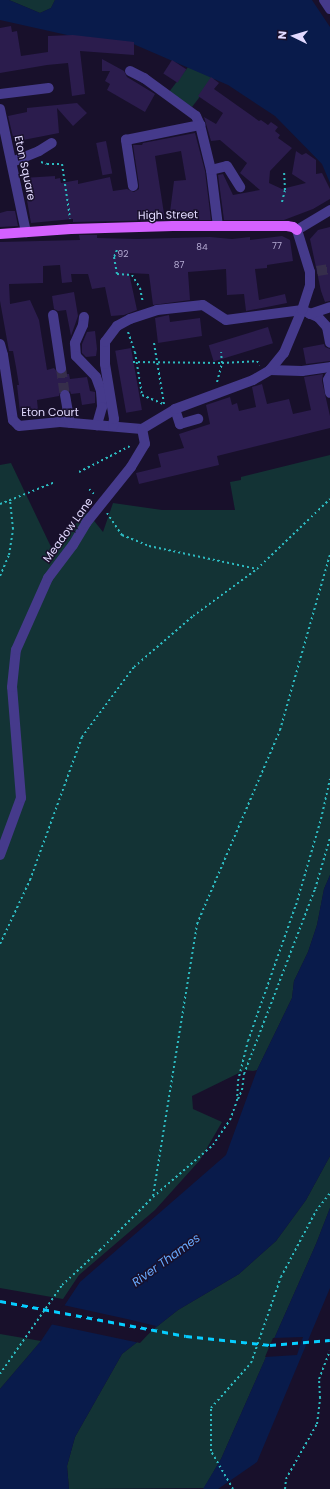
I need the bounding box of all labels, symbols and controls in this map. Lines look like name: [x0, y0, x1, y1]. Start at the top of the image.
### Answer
north arrow: [274, 16, 314, 56]
text: N: [274, 30, 290, 40]
street label: Eton Square: [12, 134, 38, 202]
street label: High Street: [138, 208, 198, 222]
house number: 77: [272, 241, 282, 251]
house number: 84: [196, 242, 208, 252]
house number: 92: [118, 249, 128, 259]
house number: 87: [174, 260, 184, 270]
street label: Eton Court: [21, 405, 79, 419]
street label: Meadow Lane: [40, 495, 96, 565]
water label: River Thames: [129, 1230, 203, 1290]

